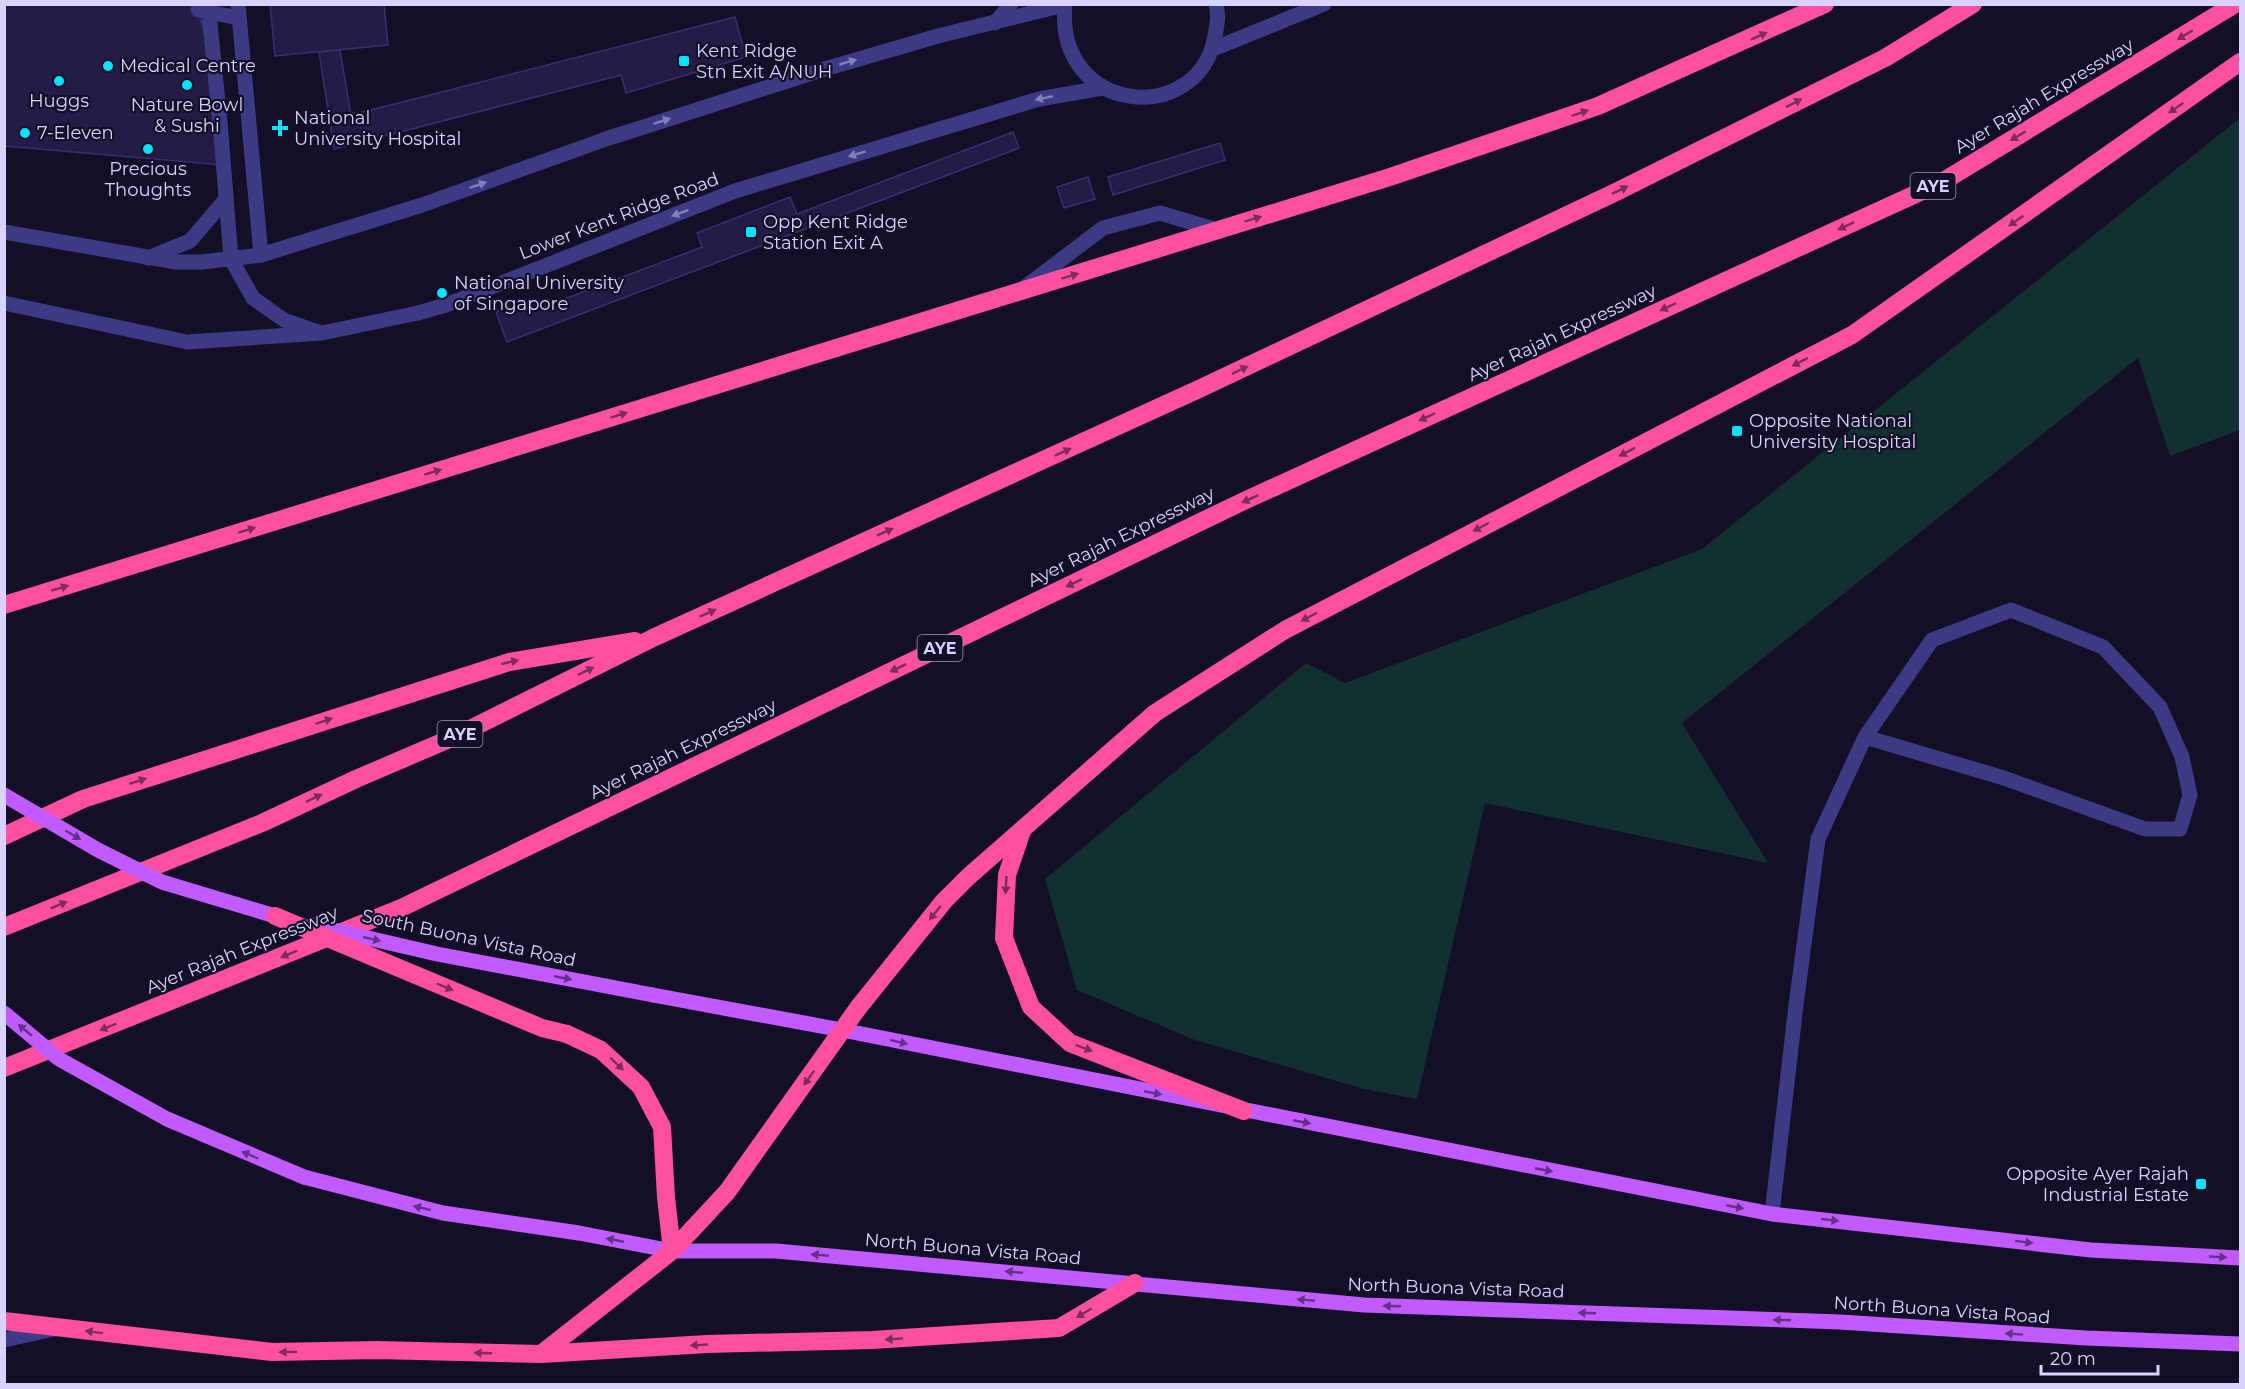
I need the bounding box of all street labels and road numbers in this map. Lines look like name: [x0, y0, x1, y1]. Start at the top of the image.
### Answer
street label: Ayer Rajah Expressway: [1950, 34, 2138, 158]
street label: Lower Kent Ridge Road: [516, 168, 722, 264]
road number: AYE: [1910, 173, 1956, 199]
street label: Ayer Rajah Expressway: [1464, 280, 1660, 386]
street label: Ayer Rajah Expressway: [1024, 482, 1218, 592]
road number: AYE: [918, 635, 962, 661]
street label: Ayer Rajah Expressway: [586, 694, 780, 804]
road number: AYE: [438, 721, 482, 747]
street label: Ayer Rajah Expressway: [143, 901, 341, 999]
street label: South Buona Vista Road: [360, 905, 578, 971]
street label: North Buona Vista Road: [864, 1229, 1082, 1269]
street label: North Buona Vista Road: [1347, 1273, 1565, 1303]
street label: North Buona Vista Road: [1833, 1291, 2051, 1329]

